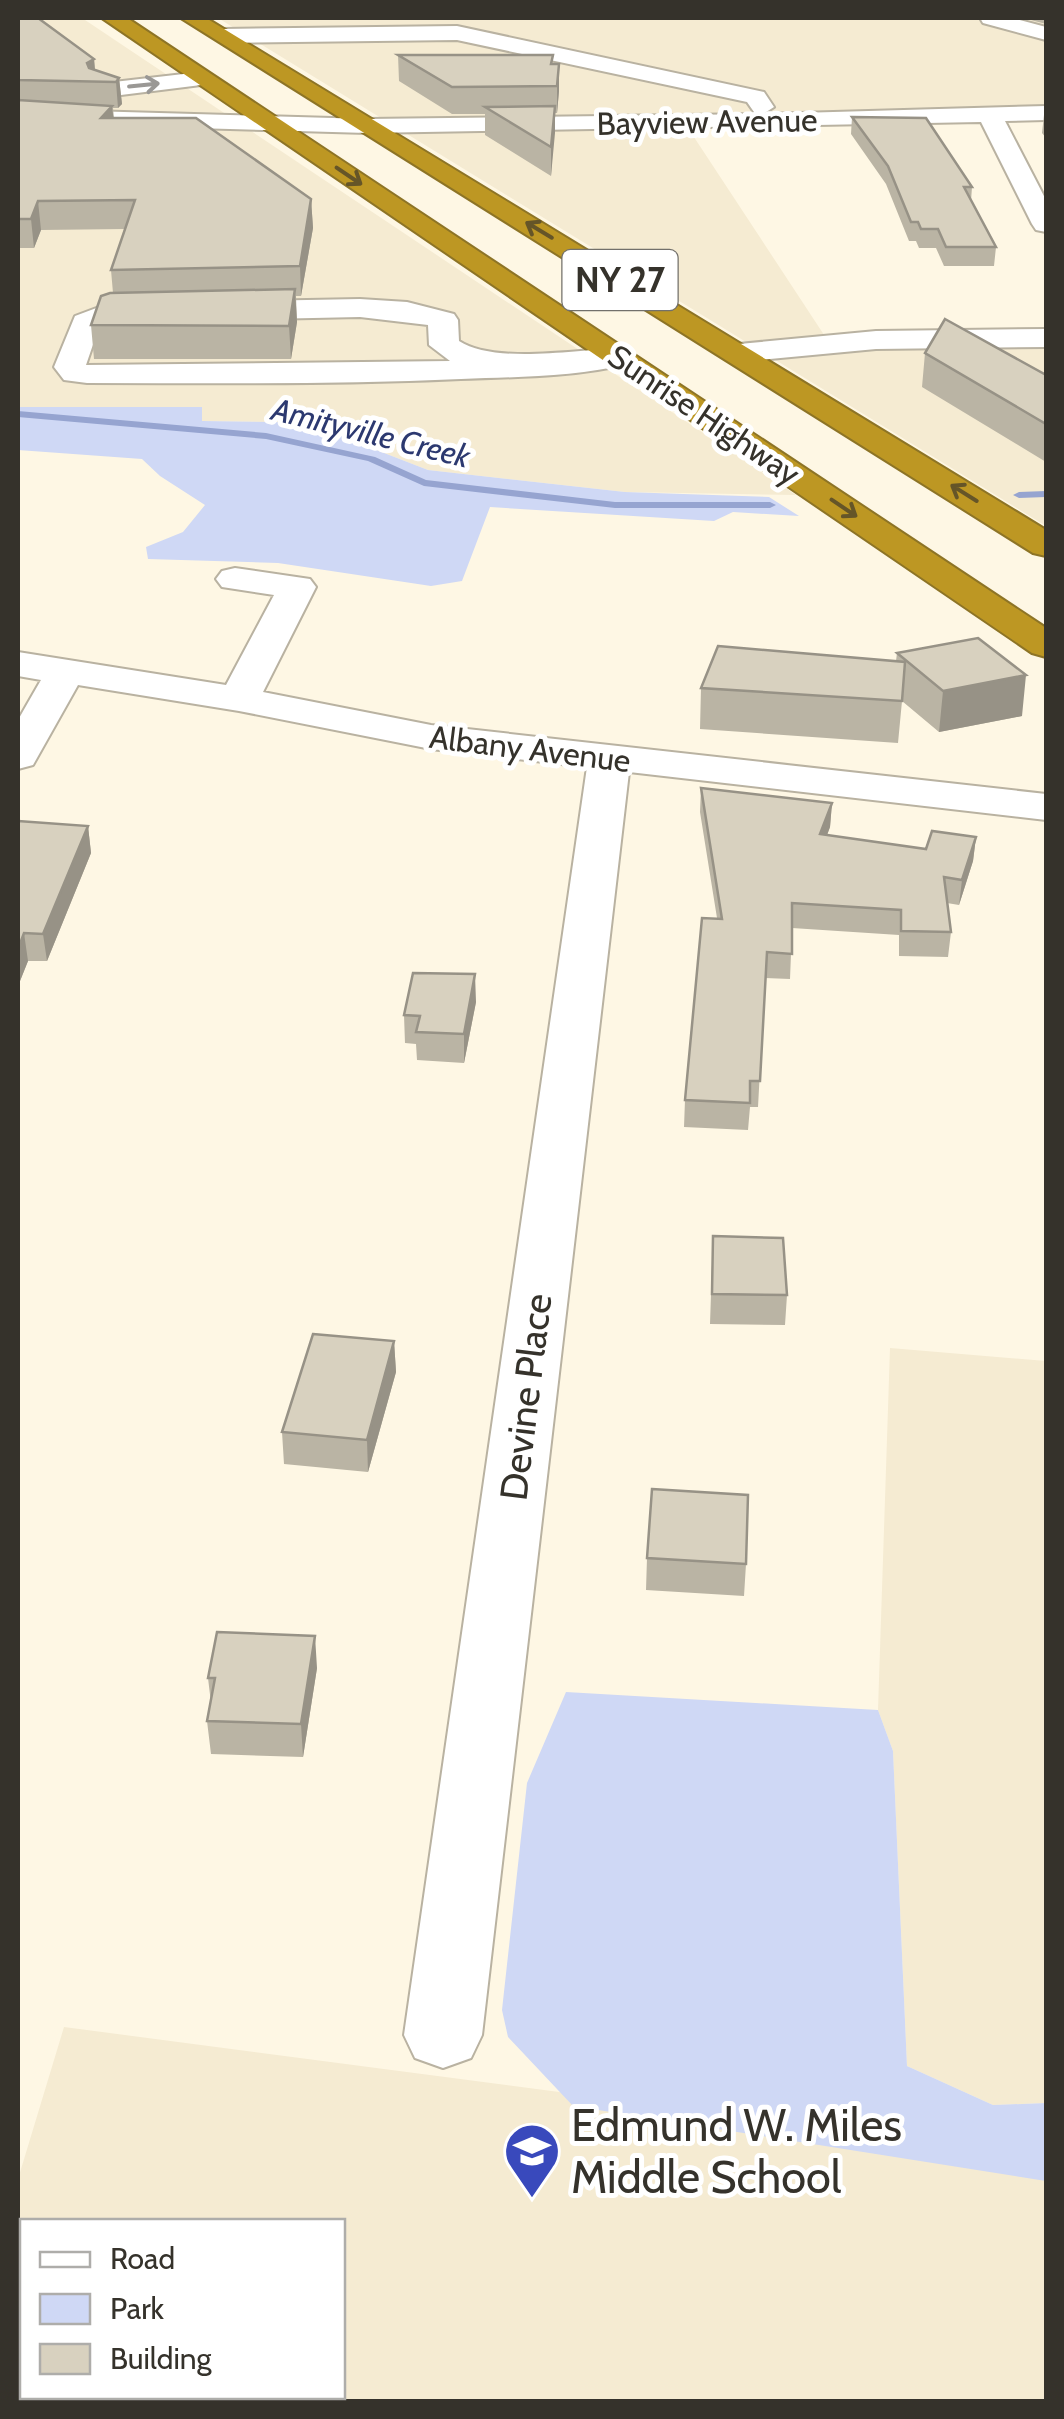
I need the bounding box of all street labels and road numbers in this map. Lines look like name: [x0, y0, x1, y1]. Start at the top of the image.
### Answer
street label: Bayview Avenue: [596, 100, 818, 143]
road number: NY 27: [562, 250, 678, 310]
street label: Sunrise Highway: [601, 336, 808, 493]
street label: Albany Avenue: [427, 717, 633, 780]
street label: Devine Place: [490, 1291, 561, 1503]

